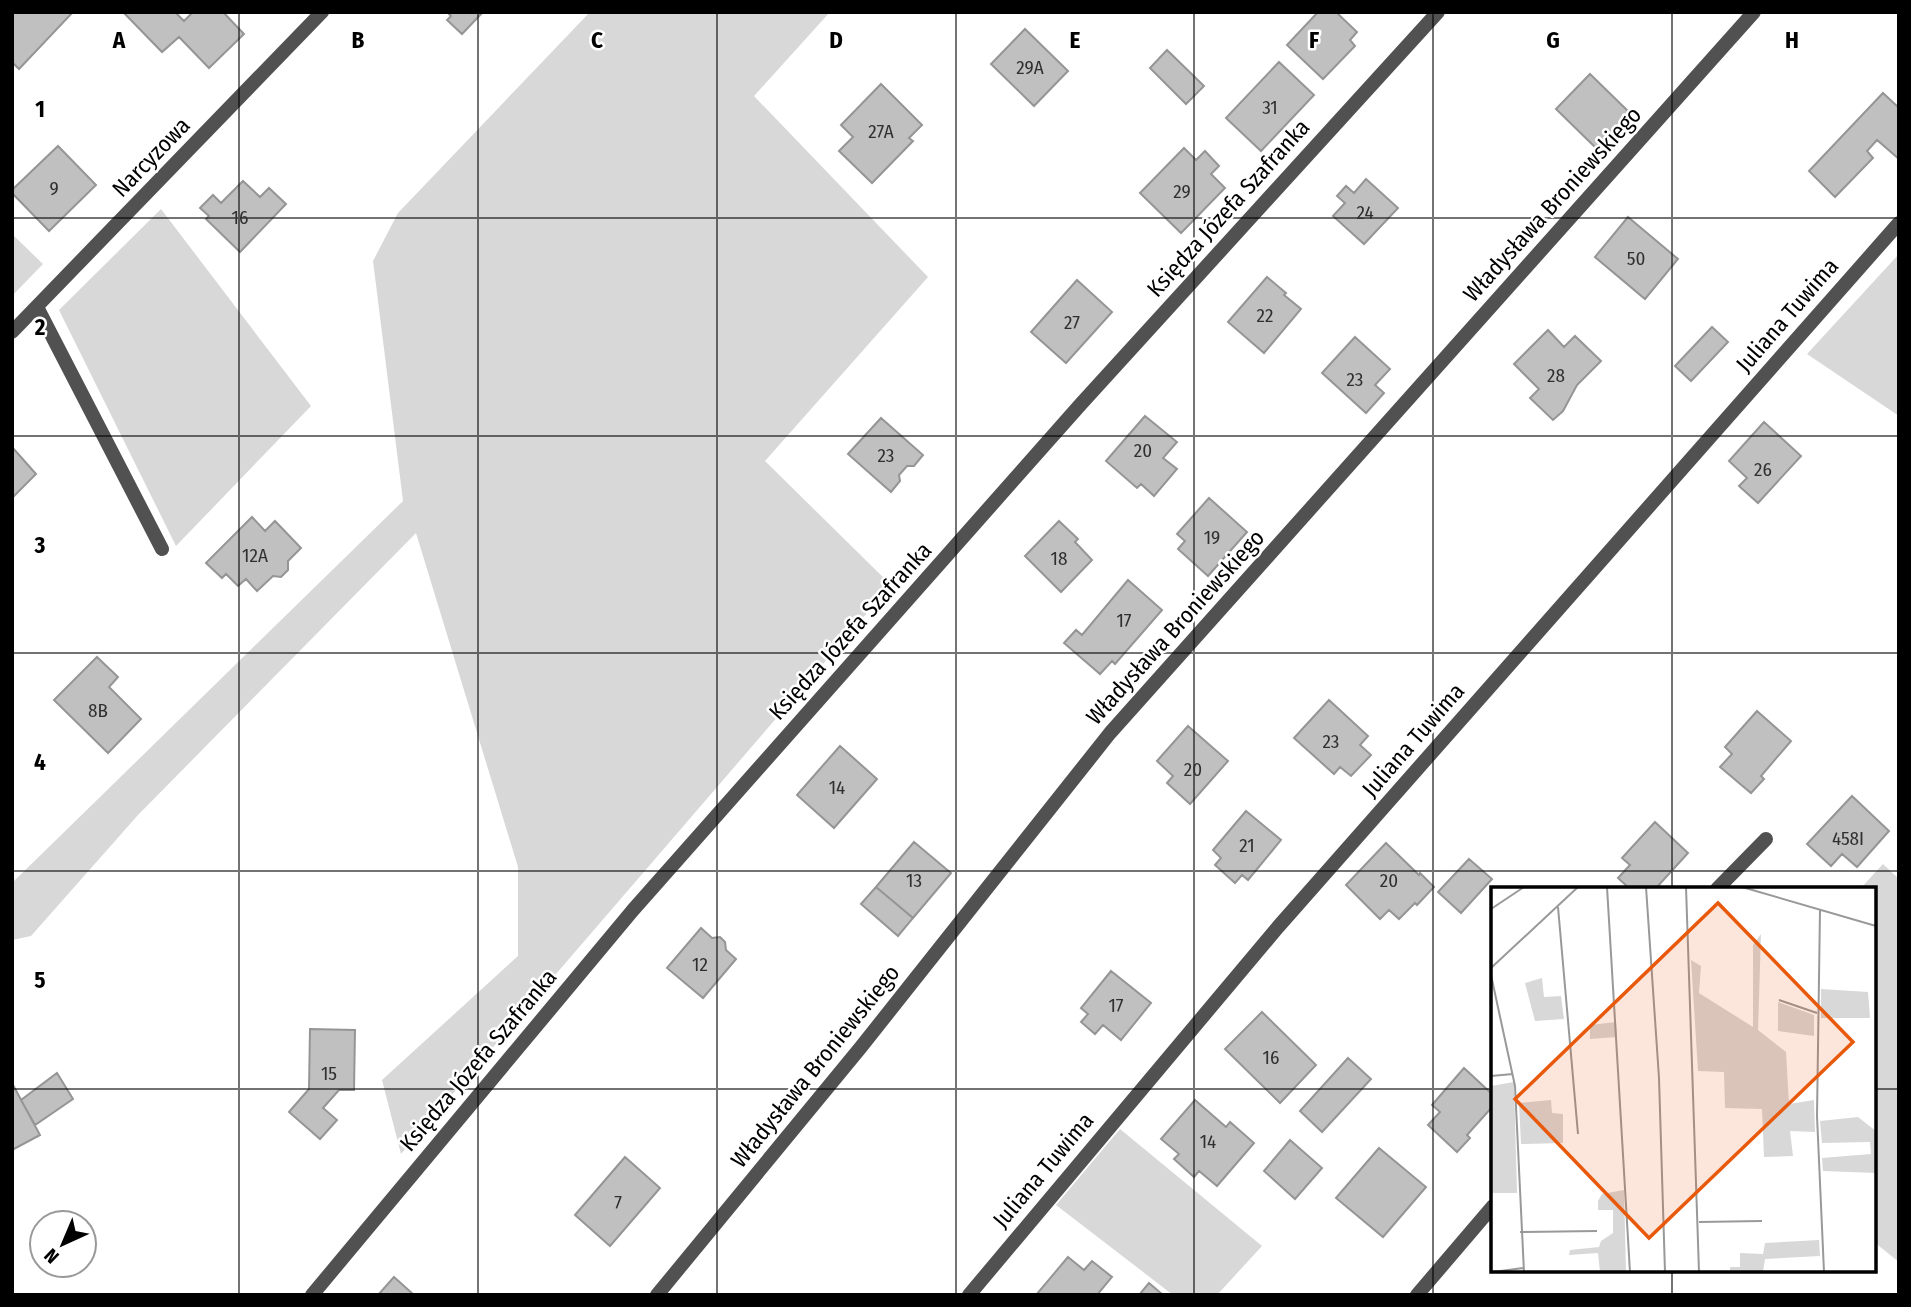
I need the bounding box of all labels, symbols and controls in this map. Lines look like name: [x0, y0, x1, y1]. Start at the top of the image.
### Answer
text: A: [112, 26, 126, 54]
text: B: [352, 26, 365, 54]
text: C: [591, 26, 603, 54]
text: D: [829, 26, 843, 54]
text: E: [1070, 26, 1081, 54]
text: F: [1309, 26, 1319, 54]
text: G: [1546, 26, 1560, 54]
text: H: [1785, 26, 1799, 54]
house number: 29A: [1016, 56, 1044, 79]
text: 1: [35, 95, 45, 123]
house number: 31: [1262, 96, 1278, 119]
street label: Władysława Broniewskiego: [1457, 101, 1647, 307]
street label: Narcyzowa: [106, 111, 196, 203]
street label: Księdza Józefa Szafranka: [1141, 113, 1315, 303]
house number: 27A: [868, 120, 894, 143]
house number: 9: [49, 177, 59, 200]
house number: 29: [1173, 180, 1191, 203]
house number: 24: [1356, 201, 1374, 224]
house number: 16: [232, 206, 248, 229]
house number: 50: [1627, 247, 1645, 270]
street label: Juliana Tuwima: [1730, 252, 1844, 378]
house number: 22: [1257, 304, 1273, 327]
house number: 27: [1064, 311, 1080, 334]
text: 2: [34, 313, 46, 341]
house number: 28: [1547, 364, 1565, 387]
house number: 23: [1347, 368, 1363, 391]
house number: 20: [1134, 439, 1152, 462]
house number: 23: [878, 444, 894, 467]
house number: 26: [1754, 458, 1772, 481]
street label: Władysława Broniewskiego: [1080, 524, 1270, 730]
house number: 19: [1204, 526, 1220, 549]
text: 3: [34, 531, 46, 559]
street label: Księdza Józefa Szafranka: [763, 536, 937, 726]
house number: 12A: [242, 544, 268, 567]
house number: 18: [1051, 547, 1067, 570]
house number: 17: [1116, 609, 1132, 632]
street label: Juliana Tuwima: [1356, 677, 1470, 803]
house number: 8B: [88, 699, 108, 722]
house number: 23: [1323, 730, 1339, 753]
text: 4: [34, 748, 46, 776]
house number: 20: [1184, 758, 1202, 781]
house number: 14: [829, 776, 845, 799]
house number: 458I: [1832, 827, 1864, 850]
house number: 21: [1239, 834, 1255, 857]
house number: 13: [906, 869, 922, 892]
house number: 20: [1380, 869, 1398, 892]
inset map: [1491, 887, 1876, 1272]
house number: 12: [692, 953, 708, 976]
street label: Władysława Broniewskiego: [725, 959, 905, 1173]
street label: Księdza Józefa Szafranka: [394, 963, 562, 1157]
text: 5: [34, 966, 46, 994]
house number: 17: [1108, 994, 1124, 1017]
house number: 16: [1263, 1046, 1279, 1069]
house number: 15: [321, 1062, 337, 1085]
street label: Juliana Tuwima: [987, 1107, 1099, 1233]
house number: 14: [1200, 1130, 1216, 1153]
house number: 7: [614, 1191, 622, 1214]
north arrow: [28, 1209, 98, 1279]
text: N: [39, 1244, 64, 1268]

